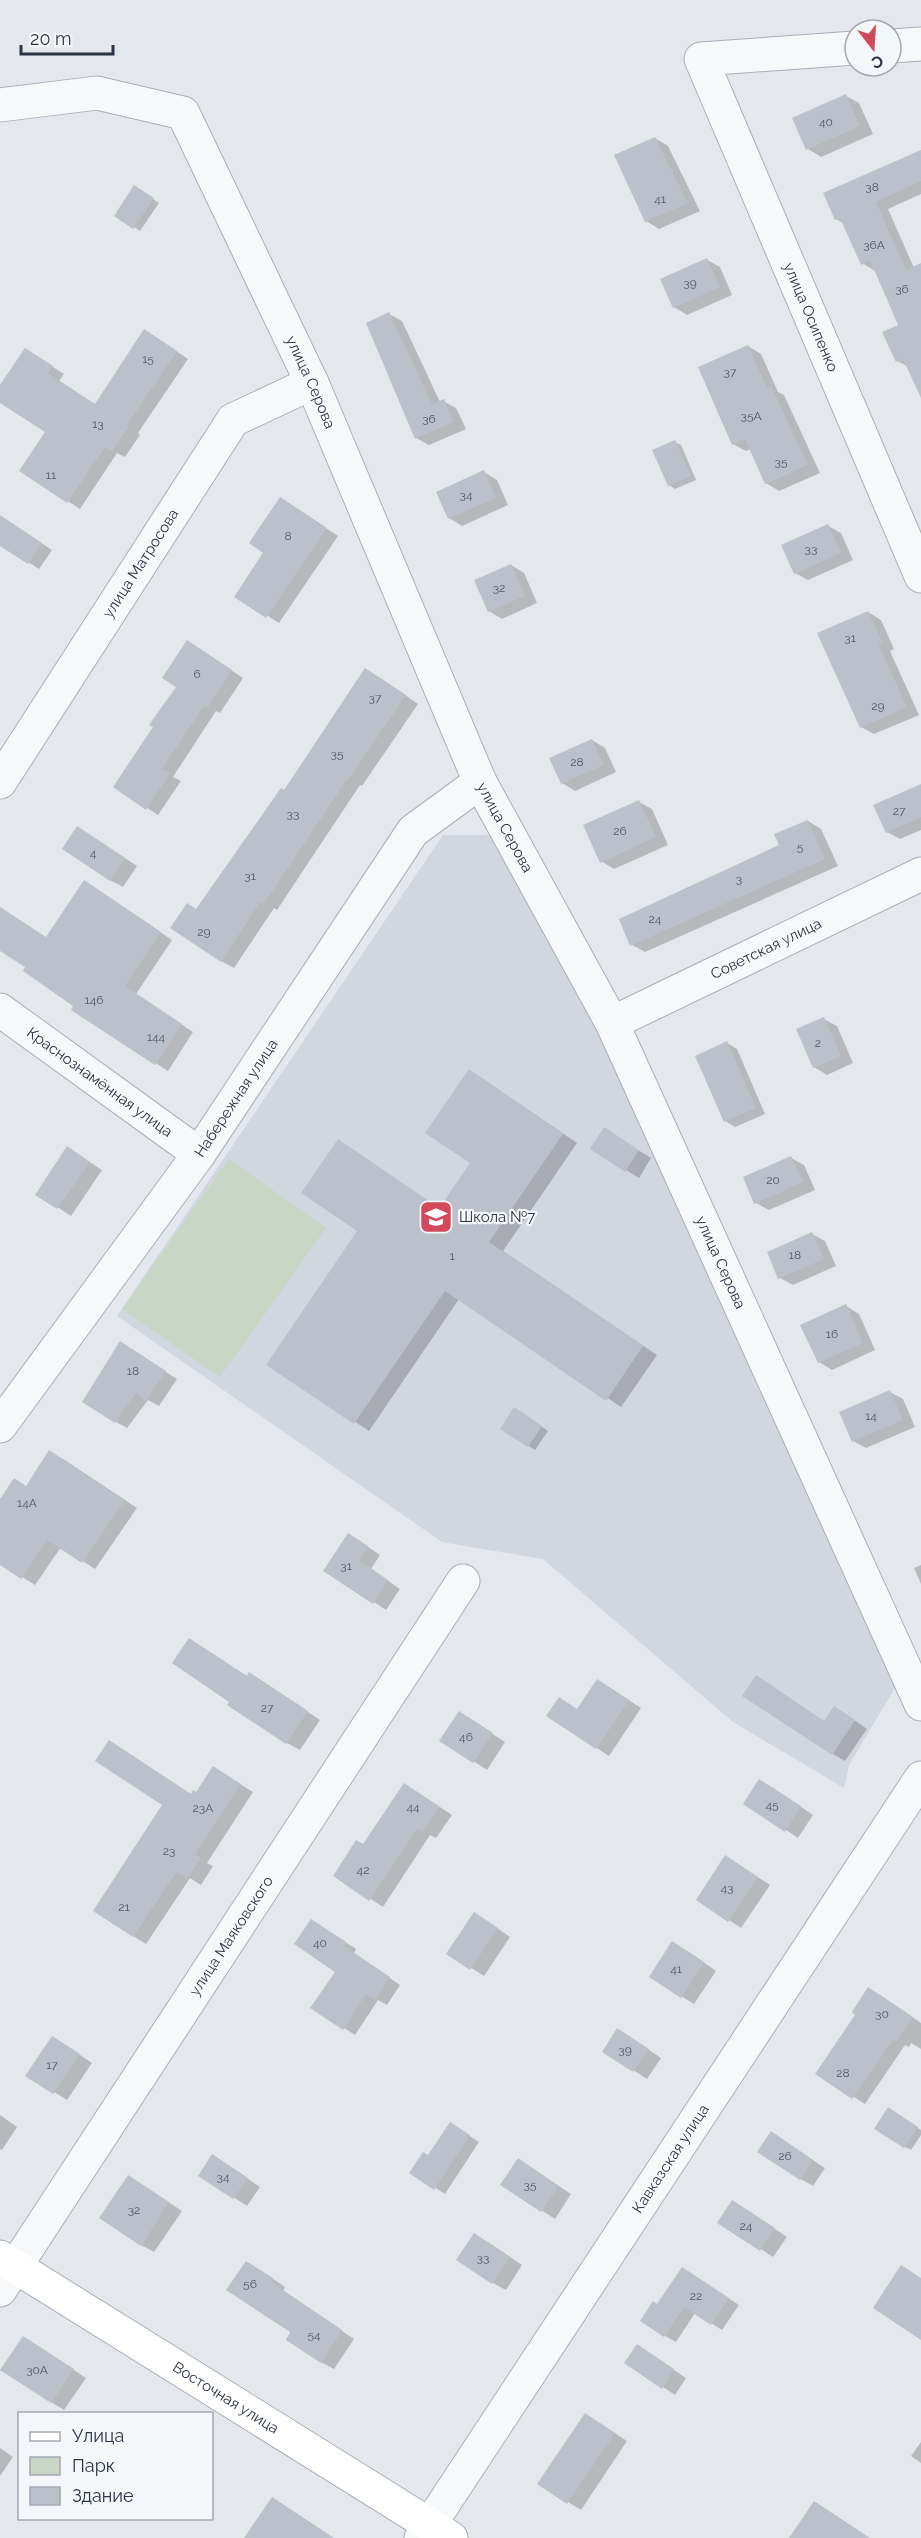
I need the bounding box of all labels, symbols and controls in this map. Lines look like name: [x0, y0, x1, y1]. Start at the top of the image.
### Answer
scale bar: [21, 18, 112, 56]
north arrow: [843, 18, 903, 78]
text: 20 m: [30, 28, 72, 49]
text: С: [869, 51, 885, 73]
house number: 40: [819, 115, 833, 129]
house number: 38: [865, 180, 879, 194]
house number: 41: [654, 192, 666, 206]
house number: 36А: [863, 238, 885, 252]
street label: улица Осипенко: [780, 260, 842, 375]
house number: 39: [683, 276, 697, 290]
house number: 36: [895, 282, 909, 296]
street label: улица Серова: [282, 333, 339, 431]
house number: 15: [142, 352, 154, 366]
house number: 37: [724, 365, 737, 379]
house number: 35А: [740, 409, 762, 423]
house number: 36: [422, 412, 436, 426]
house number: 13: [92, 417, 104, 431]
house number: 35: [775, 455, 788, 469]
house number: 11: [46, 468, 56, 482]
house number: 34: [460, 488, 473, 502]
street label: улица Матросова: [99, 505, 182, 621]
house number: 8: [284, 529, 292, 543]
house number: 33: [805, 542, 817, 556]
house number: 32: [493, 581, 505, 595]
house number: 31: [844, 631, 856, 645]
house number: 6: [193, 667, 201, 681]
house number: 37: [369, 691, 382, 705]
house number: 29: [871, 699, 885, 713]
house number: 35: [331, 747, 344, 761]
house number: 28: [570, 755, 584, 769]
street label: улица Серова: [473, 779, 537, 876]
house number: 27: [893, 804, 906, 818]
house number: 33: [287, 807, 299, 821]
house number: 26: [613, 824, 627, 838]
house number: 5: [797, 840, 804, 854]
house number: 4: [90, 846, 97, 860]
house number: 31: [244, 869, 256, 883]
house number: 3: [736, 872, 742, 886]
house number: 24: [649, 912, 662, 926]
street label: Советская улица: [708, 914, 824, 983]
house number: 29: [197, 925, 211, 939]
house number: 146: [85, 993, 103, 1007]
street label: Краснознамённая улица: [23, 1023, 176, 1141]
house number: 144: [147, 1030, 166, 1044]
street label: Набережная улица: [190, 1036, 282, 1161]
house number: 2: [815, 1036, 821, 1050]
house number: 20: [766, 1173, 780, 1187]
school or university icon: Школа №7: [418, 1199, 454, 1235]
place label: Школа №7: [459, 1208, 535, 1226]
street label: улица Серова: [692, 1213, 750, 1312]
house number: 18: [789, 1248, 801, 1262]
house number: 1: [449, 1249, 455, 1263]
house number: 16: [826, 1327, 838, 1341]
house number: 18: [127, 1364, 139, 1378]
house number: 14: [865, 1409, 877, 1423]
house number: 14А: [17, 1496, 37, 1510]
house number: 31: [340, 1559, 352, 1573]
house number: 27: [261, 1701, 274, 1715]
house number: 46: [459, 1730, 473, 1744]
house number: 45: [765, 1798, 779, 1812]
house number: 44: [406, 1800, 420, 1814]
house number: 23А: [193, 1801, 213, 1815]
house number: 23: [163, 1844, 175, 1858]
house number: 42: [357, 1863, 369, 1877]
street label: улица Маяковского: [186, 1873, 277, 1999]
house number: 43: [721, 1881, 733, 1895]
house number: 21: [118, 1900, 130, 1914]
house number: 40: [313, 1936, 327, 1950]
house number: 41: [670, 1962, 682, 1976]
house number: 30: [875, 2007, 889, 2021]
house number: 39: [618, 2043, 632, 2057]
house number: 17: [46, 2058, 58, 2072]
house number: 28: [836, 2066, 850, 2080]
street label: Кавказская улица: [628, 2101, 713, 2217]
house number: 26: [778, 2149, 792, 2163]
house number: 34: [217, 2170, 230, 2184]
house number: 35: [524, 2178, 537, 2192]
house number: 32: [128, 2203, 140, 2217]
house number: 24: [740, 2219, 753, 2233]
house number: 33: [477, 2251, 489, 2265]
house number: 56: [243, 2277, 257, 2291]
house number: 22: [690, 2289, 702, 2303]
house number: 54: [307, 2328, 321, 2342]
street label: Восточная улица: [169, 2358, 282, 2437]
house number: 30А: [26, 2363, 48, 2377]
legend: [18, 2412, 213, 2520]
text: Улица: [72, 2425, 124, 2446]
text: Парк: [72, 2455, 115, 2476]
text: Здание: [72, 2485, 134, 2506]

